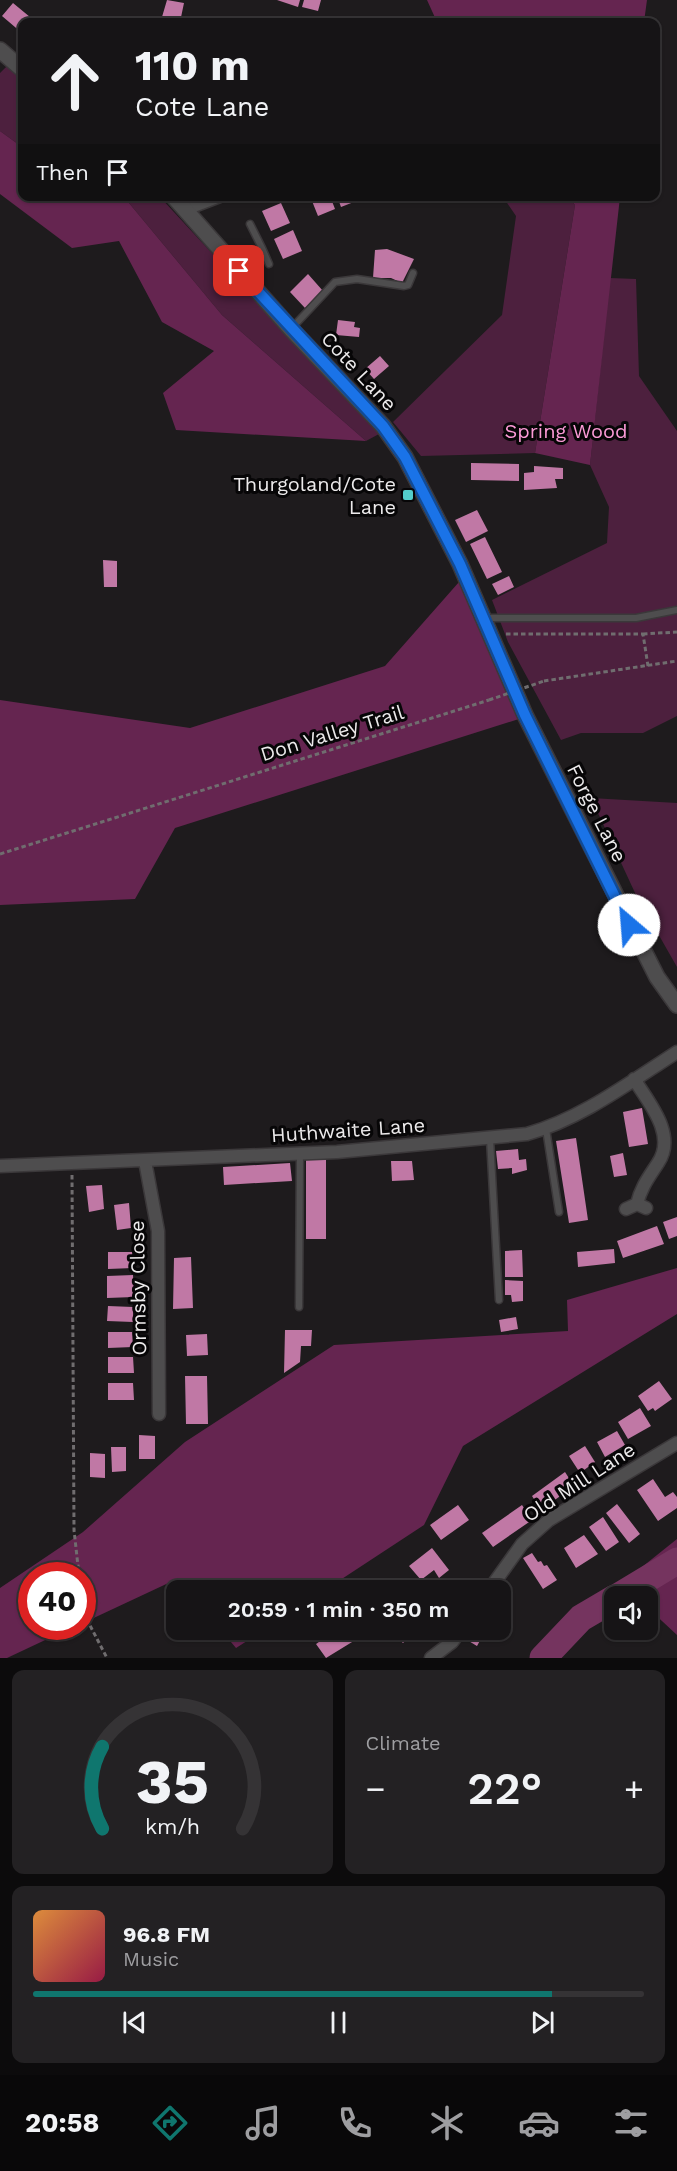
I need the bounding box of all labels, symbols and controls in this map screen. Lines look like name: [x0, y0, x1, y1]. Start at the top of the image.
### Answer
text: 110 m: [135, 41, 250, 90]
icon: ahead: [36, 42, 114, 120]
text: Cote Lane: [135, 91, 269, 123]
icon: arrive: [101, 156, 134, 189]
text: Then: [36, 160, 89, 185]
pin: [213, 245, 264, 296]
icon: arrive: [222, 254, 255, 287]
street label: Cote Lane: [316, 326, 402, 416]
park label: Spring Wood: [504, 419, 628, 443]
place label: Thurgoland/Cote Lane: [233, 472, 396, 519]
marker: Thurgoland/Cote Lane: [401, 488, 415, 502]
street label: Don Valley Trail: [257, 700, 407, 766]
street label: Forge Lane: [562, 760, 632, 866]
position arrow: [597, 893, 661, 957]
street label: Huthwaite Lane: [270, 1113, 426, 1147]
street label: Ormsby Close: [125, 1220, 151, 1356]
street label: Old Mill Lane: [519, 1437, 639, 1527]
speed limit sign: 40: [18, 1562, 96, 1640]
map controls: [604, 1586, 658, 1640]
button: sound: [604, 1586, 658, 1640]
text: 20:59 · 1 min · 350 m: [228, 1597, 449, 1622]
text: Climate: [366, 1731, 441, 1755]
text: 35: [136, 1745, 209, 1818]
text: 22°: [467, 1762, 542, 1815]
text: −: [366, 1769, 385, 1808]
text: +: [624, 1769, 644, 1808]
text: km/h: [145, 1814, 200, 1839]
text: 96.8 FM: [123, 1922, 210, 1947]
text: Music: [123, 1947, 179, 1971]
icon: previous: [118, 2006, 151, 2039]
icon: pause: [322, 2006, 355, 2039]
icon: next: [526, 2006, 559, 2039]
icon: directions: [149, 2102, 191, 2144]
icon: music: [242, 2102, 284, 2144]
icon: phone: [334, 2102, 376, 2144]
icon: climate: [426, 2102, 468, 2144]
icon: car: [518, 2102, 560, 2144]
icon: filters: [610, 2102, 652, 2144]
text: 20:58: [25, 2107, 99, 2139]

